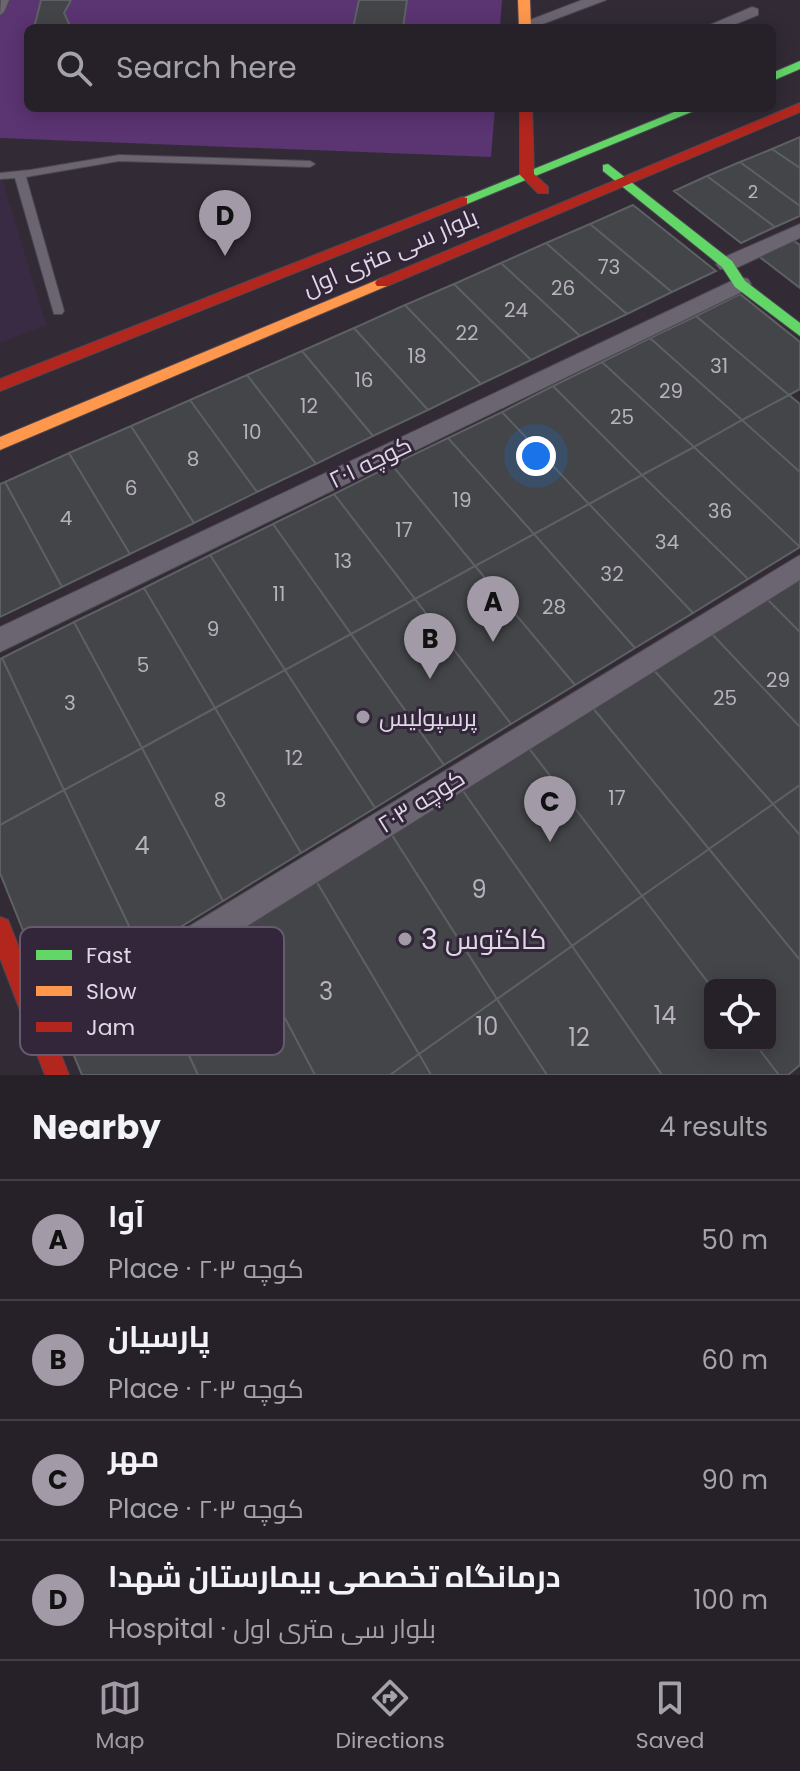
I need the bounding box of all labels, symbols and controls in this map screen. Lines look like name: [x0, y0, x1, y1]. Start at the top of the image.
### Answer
search box: [24, 24, 776, 112]
icon: search: [52, 46, 96, 90]
text: Search here: [116, 46, 297, 89]
house number: 2: [748, 179, 758, 204]
pin: D: [199, 190, 251, 256]
street label: بلوار سی متری اول: [297, 200, 483, 304]
house number: 73: [598, 253, 620, 281]
house number: 26: [551, 274, 575, 302]
house number: 24: [504, 296, 528, 324]
house number: 22: [456, 319, 479, 347]
house number: 18: [407, 342, 427, 370]
house number: 31: [710, 352, 728, 380]
house number: 16: [354, 366, 374, 394]
house number: 29: [659, 377, 683, 405]
house number: 12: [300, 392, 318, 420]
house number: 25: [610, 403, 634, 431]
house number: 10: [243, 418, 261, 446]
street label: کوچه ۲۰۱: [323, 428, 417, 496]
your location: [516, 436, 556, 476]
house number: 8: [187, 445, 199, 473]
house number: 6: [125, 474, 137, 502]
house number: 19: [453, 486, 472, 514]
house number: 36: [708, 497, 732, 525]
house number: 4: [60, 504, 72, 532]
house number: 17: [395, 516, 413, 544]
house number: 34: [655, 528, 679, 556]
house number: 13: [334, 547, 352, 575]
house number: 32: [600, 560, 624, 588]
pin: A: [467, 576, 519, 642]
house number: 11: [273, 580, 285, 608]
house number: 28: [542, 593, 566, 621]
pin: B: [404, 613, 456, 679]
house number: 9: [207, 615, 219, 643]
house number: 5: [137, 651, 149, 679]
house number: 29: [766, 666, 790, 694]
house number: 25: [713, 684, 737, 712]
house number: 3: [64, 689, 76, 717]
place label: پرسپولیس: [379, 701, 478, 734]
marker: پرسپولیس: [354, 708, 372, 726]
house number: 12: [285, 744, 303, 772]
street label: کوچه ۲۰۳: [371, 761, 471, 841]
pin: C: [524, 776, 576, 842]
house number: 17: [608, 784, 626, 812]
house number: 8: [214, 786, 226, 814]
house number: 4: [134, 829, 150, 862]
house number: 9: [471, 873, 487, 906]
place label: کاکتوس 3: [421, 920, 547, 959]
legend: [20, 927, 284, 1055]
marker: کاکتوس 3: [396, 930, 414, 948]
text: Fast: [86, 940, 131, 971]
house number: 3: [319, 975, 333, 1008]
text: Slow: [86, 976, 136, 1007]
map controls: [704, 979, 776, 1051]
button: locate: [704, 979, 776, 1051]
house number: 14: [654, 999, 676, 1032]
house number: 10: [476, 1010, 498, 1043]
text: Jam: [86, 1012, 135, 1043]
house number: 12: [568, 1021, 590, 1054]
text: Nearby: [32, 1103, 161, 1151]
text: 4 results: [659, 1109, 768, 1145]
text: آوا: [108, 1195, 144, 1238]
text: A: [48, 1222, 68, 1258]
text: 50 m: [702, 1222, 768, 1258]
text: Place · کوچه ۲۰۳: [108, 1251, 304, 1287]
text: پارسیان: [108, 1315, 210, 1358]
text: B: [49, 1342, 67, 1378]
text: 60 m: [701, 1342, 768, 1378]
text: Place · کوچه ۲۰۳: [108, 1371, 304, 1407]
text: مهر: [108, 1435, 159, 1478]
text: C: [48, 1462, 68, 1498]
text: 90 m: [702, 1462, 768, 1498]
text: Place · کوچه ۲۰۳: [108, 1491, 304, 1527]
text: درمانگاه تخصصی بیمارستان شهدا: [108, 1555, 561, 1598]
text: D: [49, 1582, 67, 1618]
text: 100 m: [693, 1582, 768, 1618]
text: Hospital · بلوار سی متری اول: [108, 1611, 436, 1647]
tab: Map: [96, 1676, 144, 1757]
tab: Directions: [335, 1676, 445, 1757]
tab: Saved: [636, 1676, 704, 1757]

